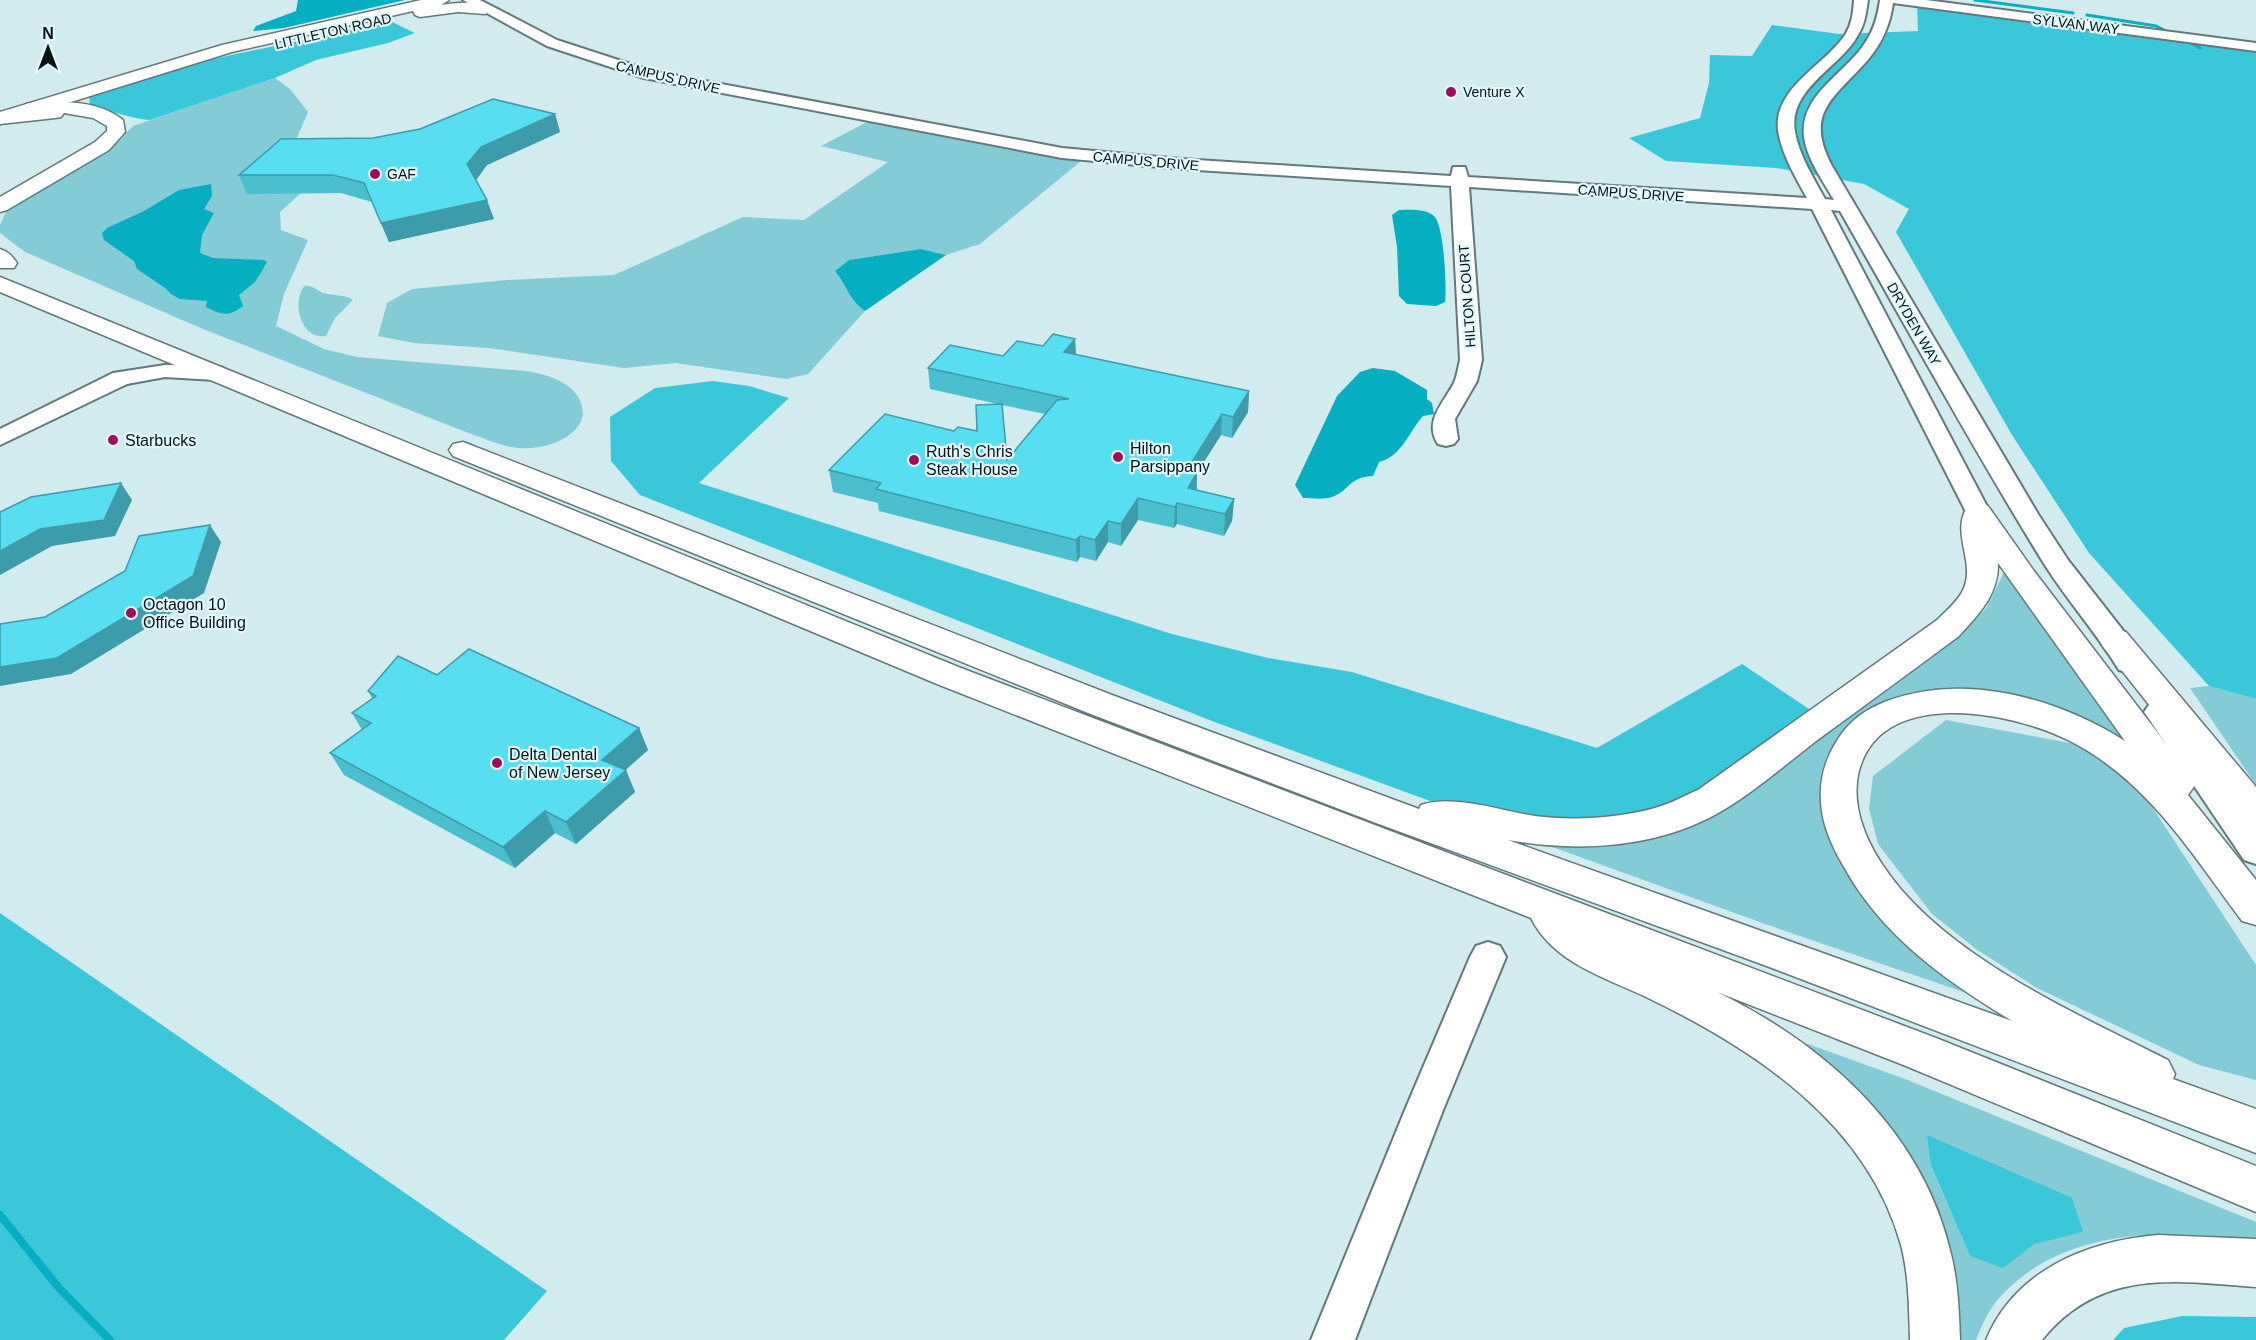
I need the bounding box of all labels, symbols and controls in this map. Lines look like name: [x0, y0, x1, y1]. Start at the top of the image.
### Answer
street label: LITTLETON ROAD: [273, 10, 393, 52]
street label: SYLVAN WAY: [2032, 11, 2121, 37]
north arrow: [18, 18, 78, 78]
text: N: [42, 25, 54, 42]
street label: CAMPUS DRIVE: [614, 57, 722, 97]
place label: Venture X: [1463, 84, 1525, 100]
marker: Venture X: [1444, 85, 1458, 99]
street label: CAMPUS DRIVE: [1092, 148, 1200, 174]
place label: GAF: [387, 166, 416, 182]
marker: GAF: [368, 167, 382, 181]
street label: CAMPUS DRIVE: [1577, 181, 1685, 205]
street label: HILTON COURT: [1455, 243, 1479, 348]
street label: DRYDEN WAY: [1884, 280, 1945, 369]
place label: Starbucks: [125, 432, 196, 449]
marker: Starbucks: [106, 433, 120, 447]
place label: Hilton Parsippany: [1130, 440, 1210, 475]
place label: Ruth's Chris Steak House: [926, 443, 1018, 478]
marker: Hilton Parsippany: [1111, 450, 1125, 464]
marker: Ruth's Chris Steak House: [907, 453, 921, 467]
place label: Octagon 10 Office Building: [143, 596, 246, 631]
marker: Octagon 10 Office Building: [124, 606, 138, 620]
place label: Delta Dental of New Jersey: [509, 746, 610, 781]
marker: Delta Dental of New Jersey: [490, 756, 504, 770]

